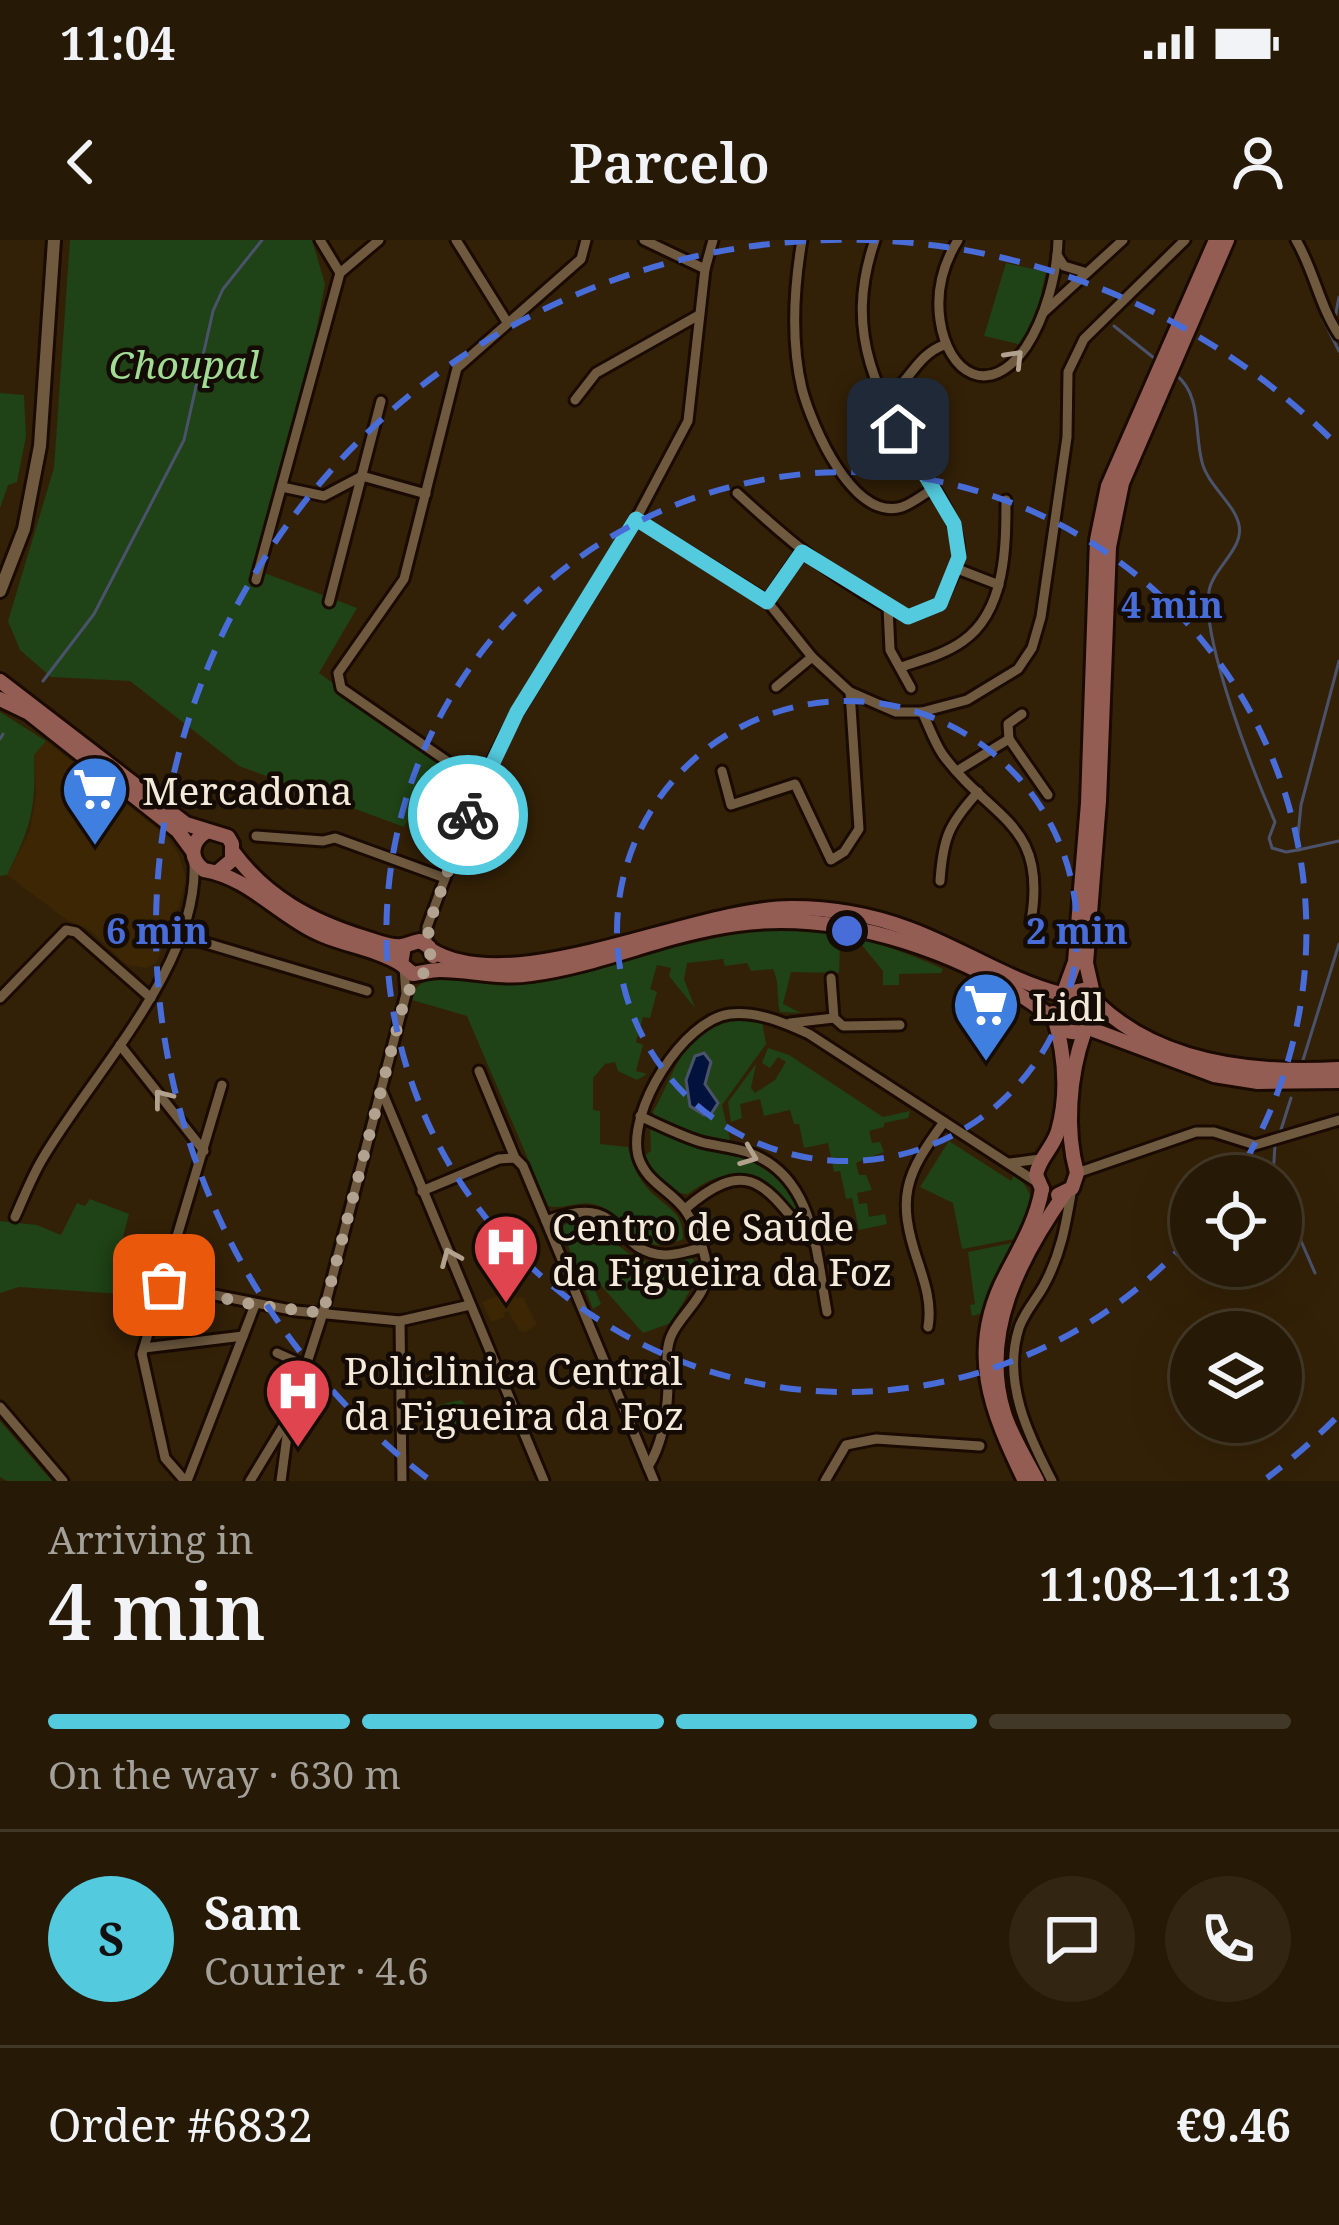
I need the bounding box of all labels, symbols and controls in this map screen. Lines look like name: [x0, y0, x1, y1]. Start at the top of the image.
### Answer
text: 11:04: [60, 12, 175, 73]
text: Parcelo: [569, 125, 770, 199]
icon: back: [48, 129, 114, 195]
icon: person: [1225, 129, 1291, 195]
park label: Choupal: [109, 337, 259, 390]
one-way arrow: [1000, 350, 1022, 372]
pin: [847, 378, 949, 480]
icon: home: [865, 396, 931, 462]
text: 4 min: [1121, 580, 1223, 629]
supermarket icon: Mercadona: [60, 754, 130, 848]
courier: [408, 755, 528, 875]
place label: Mercadona: [142, 763, 353, 816]
icon: bike: [435, 782, 501, 848]
text: 6 min: [106, 906, 208, 955]
text: 2 min: [1026, 906, 1128, 955]
centre of rings: [826, 910, 868, 952]
supermarket icon: Lidl: [951, 970, 1021, 1064]
place label: Lidl: [1032, 979, 1105, 1032]
one-way arrow: [155, 1089, 176, 1111]
one-way arrow: [737, 1141, 758, 1166]
map controls: [1170, 1155, 1302, 1443]
button: locate: [1170, 1155, 1302, 1287]
place label: Centro de Saúde da Figueira da Foz: [552, 1199, 892, 1297]
hospital icon: Centro de Saúde da Figueira da Foz: [471, 1212, 541, 1306]
pin: [113, 1234, 215, 1336]
one-way arrow: [440, 1248, 464, 1269]
icon: bag: [131, 1252, 197, 1318]
button: layers: [1170, 1311, 1302, 1443]
place label: Policlinica Central da Figueira da Foz: [344, 1343, 684, 1441]
hospital icon: Policlinica Central da Figueira da Foz: [263, 1356, 333, 1450]
text: Arriving in: [48, 1512, 254, 1565]
text: 11:08–11:13: [1039, 1553, 1291, 1614]
text: 4 min: [48, 1557, 266, 1663]
text: On the way · 630 m: [48, 1747, 401, 1800]
button: chat: [1009, 1876, 1135, 2002]
button: phone: [1165, 1876, 1291, 2002]
text: Sam: [204, 1882, 301, 1943]
text: S: [98, 1908, 124, 1969]
text: Courier · 4.6: [204, 1943, 429, 1996]
text: Order #6832: [48, 2094, 313, 2155]
text: €9.46: [1176, 2094, 1291, 2155]

